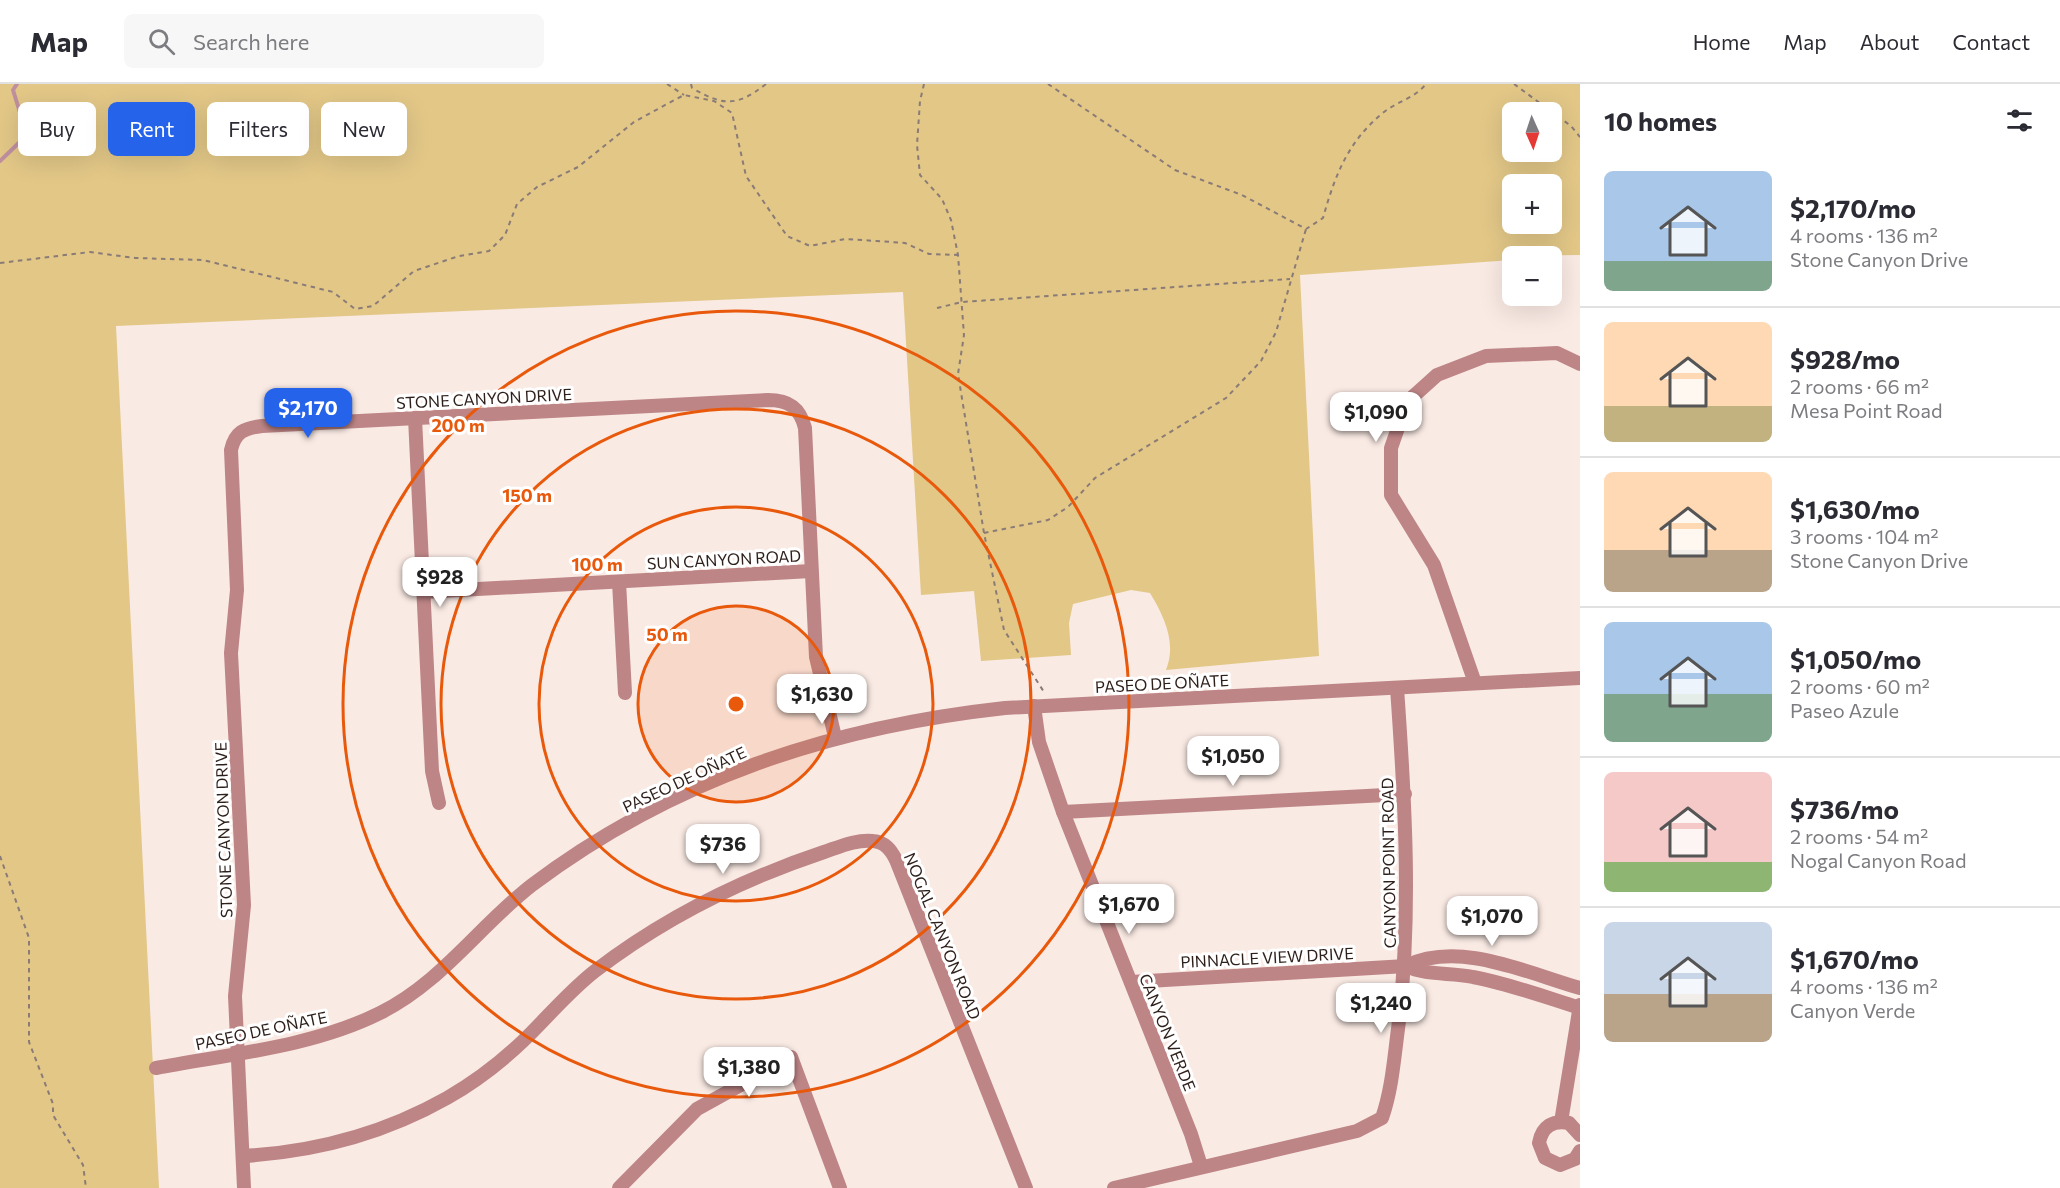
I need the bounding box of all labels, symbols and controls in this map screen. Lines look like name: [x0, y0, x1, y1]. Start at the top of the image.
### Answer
search box: [124, 14, 544, 68]
text: Map: [30, 24, 88, 58]
icon: search: [145, 25, 178, 58]
text: Search here: [193, 28, 309, 55]
text: Home: [1693, 29, 1750, 54]
text: Map: [1783, 29, 1827, 54]
text: About: [1860, 29, 1919, 54]
text: Contact: [1952, 29, 2030, 54]
chip: Buy: [18, 102, 96, 156]
chip: Rent: [108, 102, 195, 156]
chip: Filters: [207, 102, 309, 156]
chip: New: [321, 102, 407, 156]
north arrow: [1502, 102, 1562, 162]
map controls: [1502, 102, 1562, 306]
icon: filters: [2003, 104, 2036, 137]
text: 10 homes: [1604, 105, 1717, 136]
button: +: [1502, 174, 1562, 234]
text: $2,170/mo: [1790, 192, 1916, 223]
icon: home: [1652, 195, 1724, 267]
text: 4 rooms · 136 m²: [1790, 223, 1938, 247]
button: −: [1502, 246, 1562, 306]
text: Stone Canyon Drive: [1790, 247, 1968, 271]
text: $928/mo: [1790, 343, 1900, 374]
icon: home: [1652, 346, 1724, 418]
text: 2 rooms · 66 m²: [1790, 374, 1929, 398]
street label: STONE CANYON DRIVE: [396, 384, 572, 412]
pin: $2,170: [259, 388, 357, 439]
pin: $1,090: [1327, 392, 1425, 443]
text: $2,170: [278, 395, 338, 419]
text: Mesa Point Road: [1790, 398, 1943, 422]
text: $1,090: [1344, 399, 1408, 423]
text: 200 m: [431, 414, 485, 436]
text: 150 m: [502, 484, 552, 506]
text: $1,630/mo: [1790, 493, 1920, 524]
icon: home: [1652, 496, 1724, 568]
text: 3 rooms · 104 m²: [1790, 524, 1939, 548]
street label: SUN CANYON ROAD: [647, 545, 801, 573]
text: Stone Canyon Drive: [1790, 548, 1968, 572]
text: 100 m: [571, 553, 623, 575]
pin: $928: [404, 557, 476, 608]
text: $928: [416, 564, 464, 588]
text: 50 m: [646, 623, 688, 645]
text: $1,050/mo: [1790, 643, 1921, 674]
icon: home: [1652, 646, 1724, 718]
street label: PASEO DE OÑATE: [1095, 670, 1229, 696]
pin: $1,630: [773, 674, 871, 725]
text: 2 rooms · 60 m²: [1790, 674, 1930, 698]
text: $1,630: [791, 681, 853, 705]
centre of rings: [726, 694, 746, 714]
text: Paseo Azule: [1790, 698, 1899, 722]
pin: $1,050: [1184, 736, 1282, 787]
street label: STONE CANYON DRIVE: [210, 742, 236, 918]
street label: PASEO DE OÑATE: [619, 742, 749, 816]
text: $1,050: [1201, 743, 1265, 767]
street label: CANYON POINT ROAD: [1377, 777, 1399, 949]
text: $736/mo: [1790, 793, 1899, 824]
icon: home: [1652, 796, 1724, 868]
pin: $736: [687, 824, 759, 875]
text: 2 rooms · 54 m²: [1790, 824, 1928, 848]
text: $736: [700, 831, 746, 855]
text: Nogal Canyon Road: [1790, 848, 1966, 872]
street label: NOGAL CANYON ROAD: [901, 850, 985, 1022]
pin: $1,670: [1080, 884, 1178, 935]
text: $1,670: [1098, 891, 1160, 915]
pin: $1,070: [1443, 896, 1541, 947]
text: $1,070: [1461, 903, 1523, 927]
street label: PINNACLE VIEW DRIVE: [1180, 943, 1354, 971]
text: $1,670/mo: [1790, 943, 1919, 974]
icon: home: [1652, 946, 1724, 1018]
street label: CANYON VERDE: [1136, 971, 1200, 1093]
text: 4 rooms · 136 m²: [1790, 974, 1938, 998]
pin: $1,240: [1332, 983, 1430, 1034]
text: $1,240: [1350, 990, 1412, 1014]
text: Canyon Verde: [1790, 998, 1915, 1022]
street label: PASEO DE OÑATE: [193, 1007, 329, 1053]
pin: $1,380: [700, 1047, 798, 1098]
text: $1,380: [718, 1054, 780, 1078]

